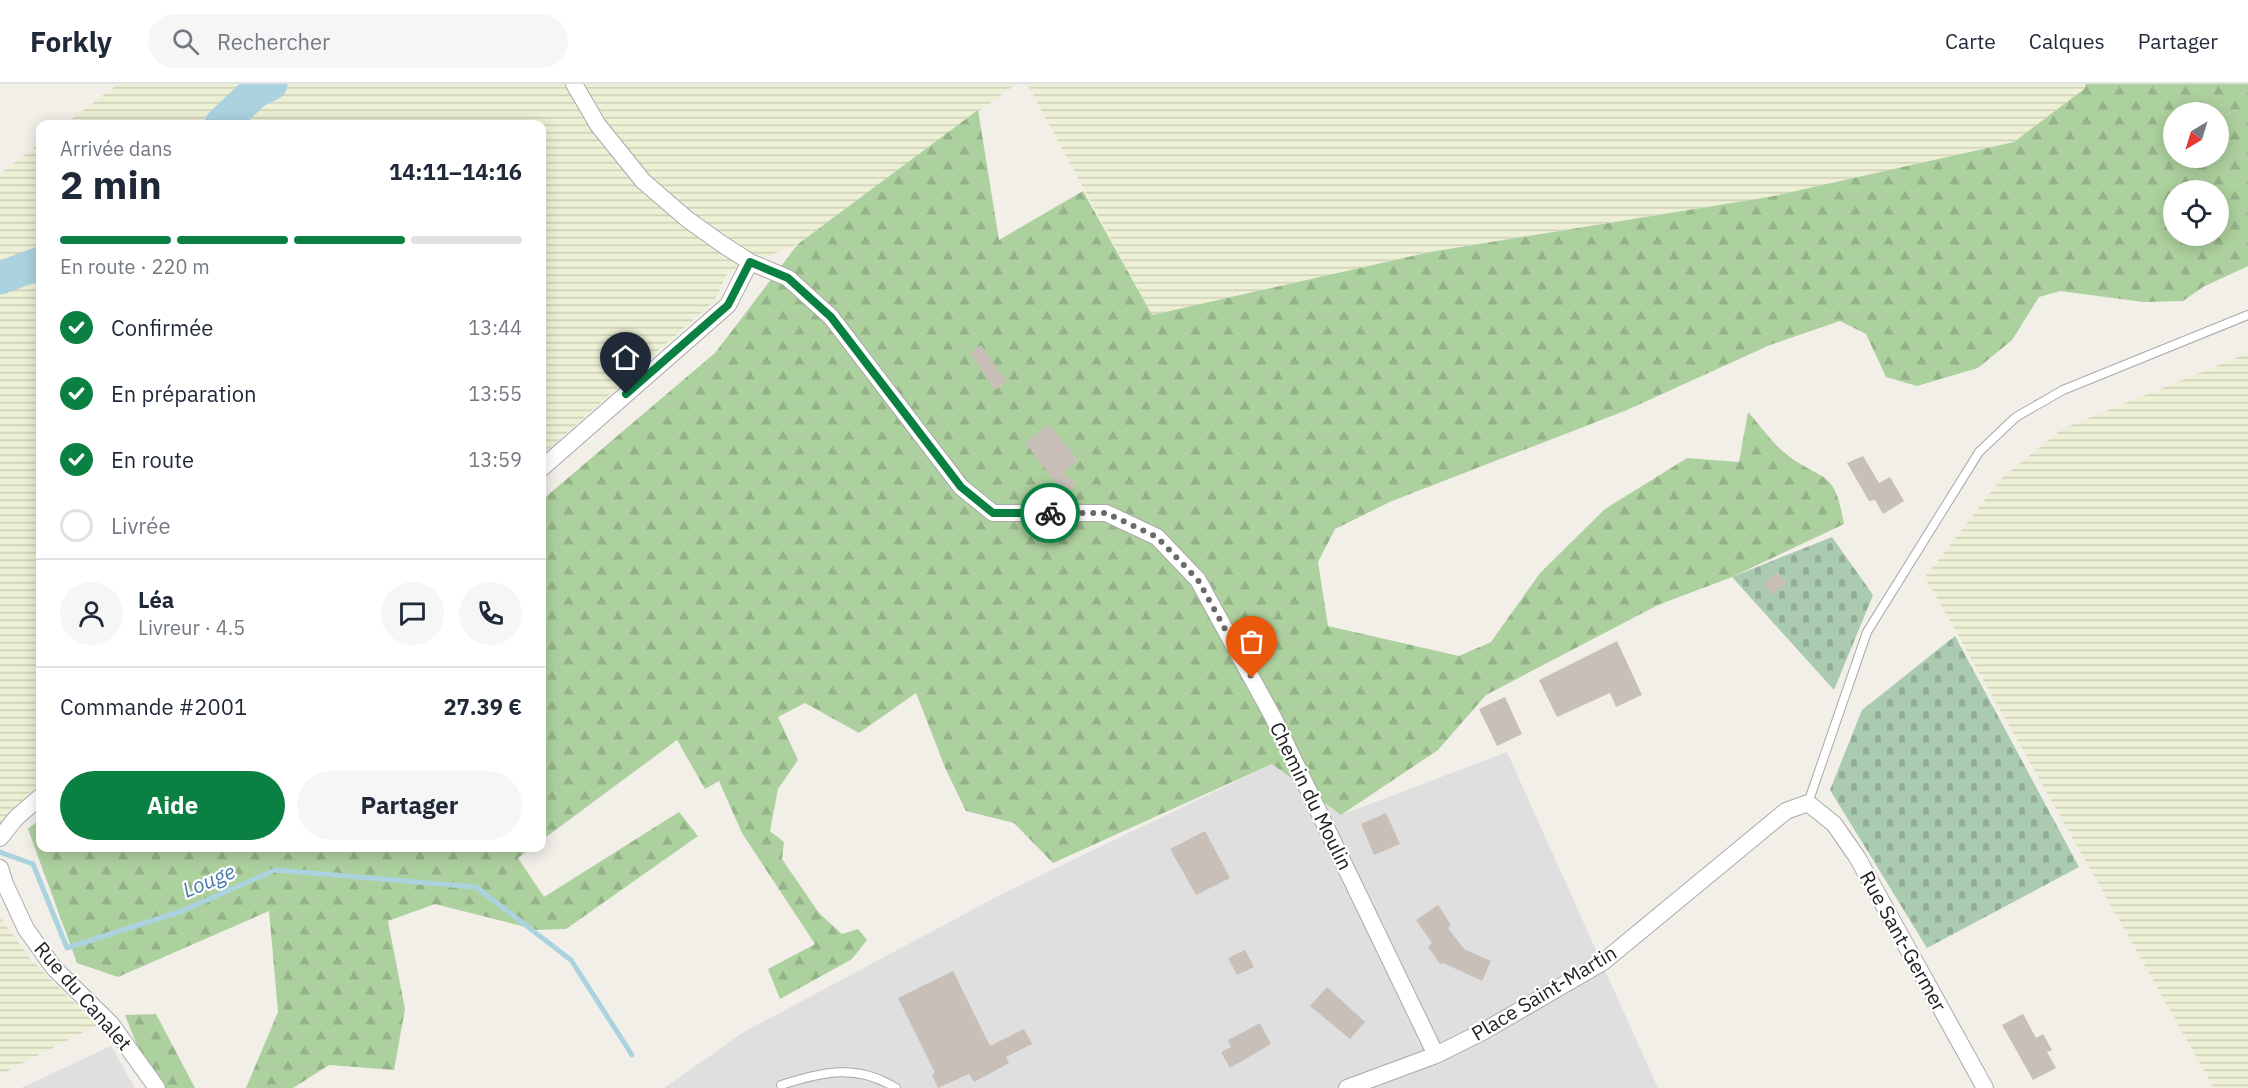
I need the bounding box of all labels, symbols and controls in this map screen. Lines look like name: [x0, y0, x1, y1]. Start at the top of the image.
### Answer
search box: [148, 14, 568, 68]
text: Forkly: [30, 23, 112, 60]
icon: search: [169, 25, 202, 58]
text: Rechercher: [217, 27, 330, 56]
text: Carte: [1945, 27, 1996, 55]
text: Calques: [2029, 27, 2105, 55]
text: Partager: [2138, 27, 2218, 55]
north arrow: [2163, 102, 2229, 168]
map controls: [2163, 102, 2229, 246]
text: Arrivée dans: [60, 135, 172, 162]
text: 14:11–14:16: [389, 157, 522, 186]
text: 2 min: [60, 159, 162, 210]
button: locate: [2163, 180, 2229, 246]
text: En route · 220 m: [60, 253, 210, 280]
icon: check: [60, 311, 93, 344]
text: Confirmée: [111, 313, 213, 342]
text: 13:44: [468, 314, 522, 341]
pin: [600, 332, 651, 394]
icon: home: [609, 341, 642, 374]
icon: check: [60, 377, 93, 410]
text: En préparation: [111, 379, 257, 408]
text: 13:55: [468, 380, 522, 407]
icon: check: [60, 443, 93, 476]
text: En route: [111, 445, 194, 474]
text: 13:59: [468, 446, 522, 473]
courier: [1020, 483, 1080, 543]
icon: bike: [1034, 497, 1067, 530]
text: Livrée: [111, 511, 170, 540]
button: person: [60, 582, 123, 645]
button: chat: [381, 582, 444, 645]
button: phone: [459, 582, 522, 645]
text: Léa: [138, 585, 174, 614]
text: Livreur · 4.5: [138, 614, 245, 641]
pin: [1226, 616, 1277, 678]
icon: bag: [1235, 625, 1268, 658]
text: Commande #2001: [60, 692, 247, 721]
text: 27.39 €: [443, 692, 522, 721]
street label: Chemin du Moulin: [1264, 717, 1359, 874]
button: Aide: [60, 771, 285, 840]
button: Partager: [297, 771, 522, 840]
water label: Louge: [178, 856, 239, 904]
street label: Rue Sant-Germer: [1854, 866, 1953, 1016]
street label: Rue du Canalet: [29, 935, 138, 1056]
street label: Place Saint-Martin: [1466, 939, 1621, 1047]

